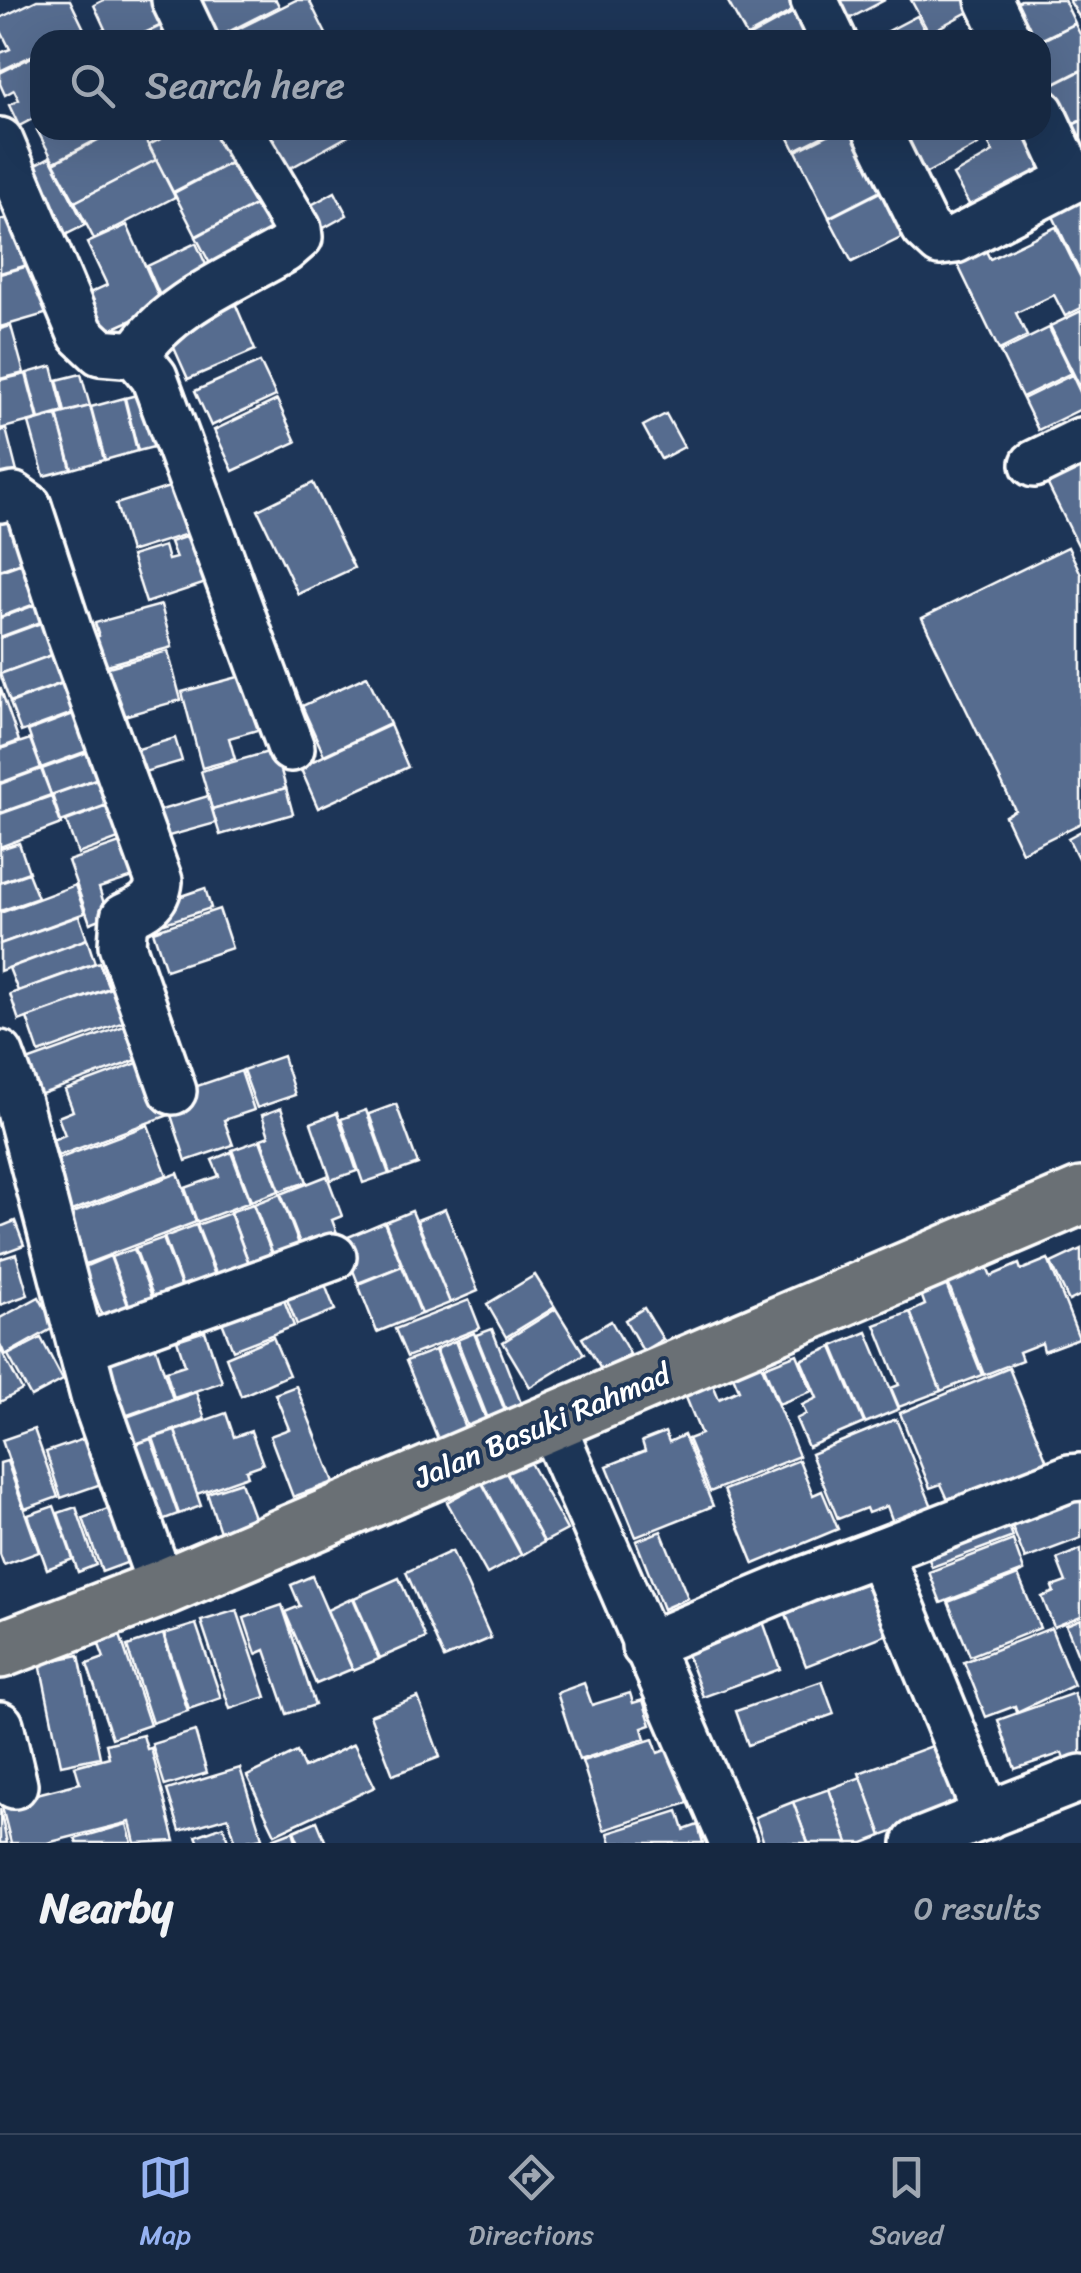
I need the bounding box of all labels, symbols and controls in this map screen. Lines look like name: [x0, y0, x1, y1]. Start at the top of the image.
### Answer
search box: [30, 30, 1051, 140]
text: Search here: [145, 52, 345, 119]
icon: search: [65, 58, 120, 113]
street label: Jalan Basuki Rahmad: [404, 1347, 681, 1505]
text: Nearby: [40, 1871, 173, 1945]
text: 0 results: [913, 1880, 1041, 1937]
tab: Map: [138, 2150, 193, 2259]
tab: Directions: [468, 2150, 594, 2259]
tab: Saved: [869, 2150, 943, 2259]

